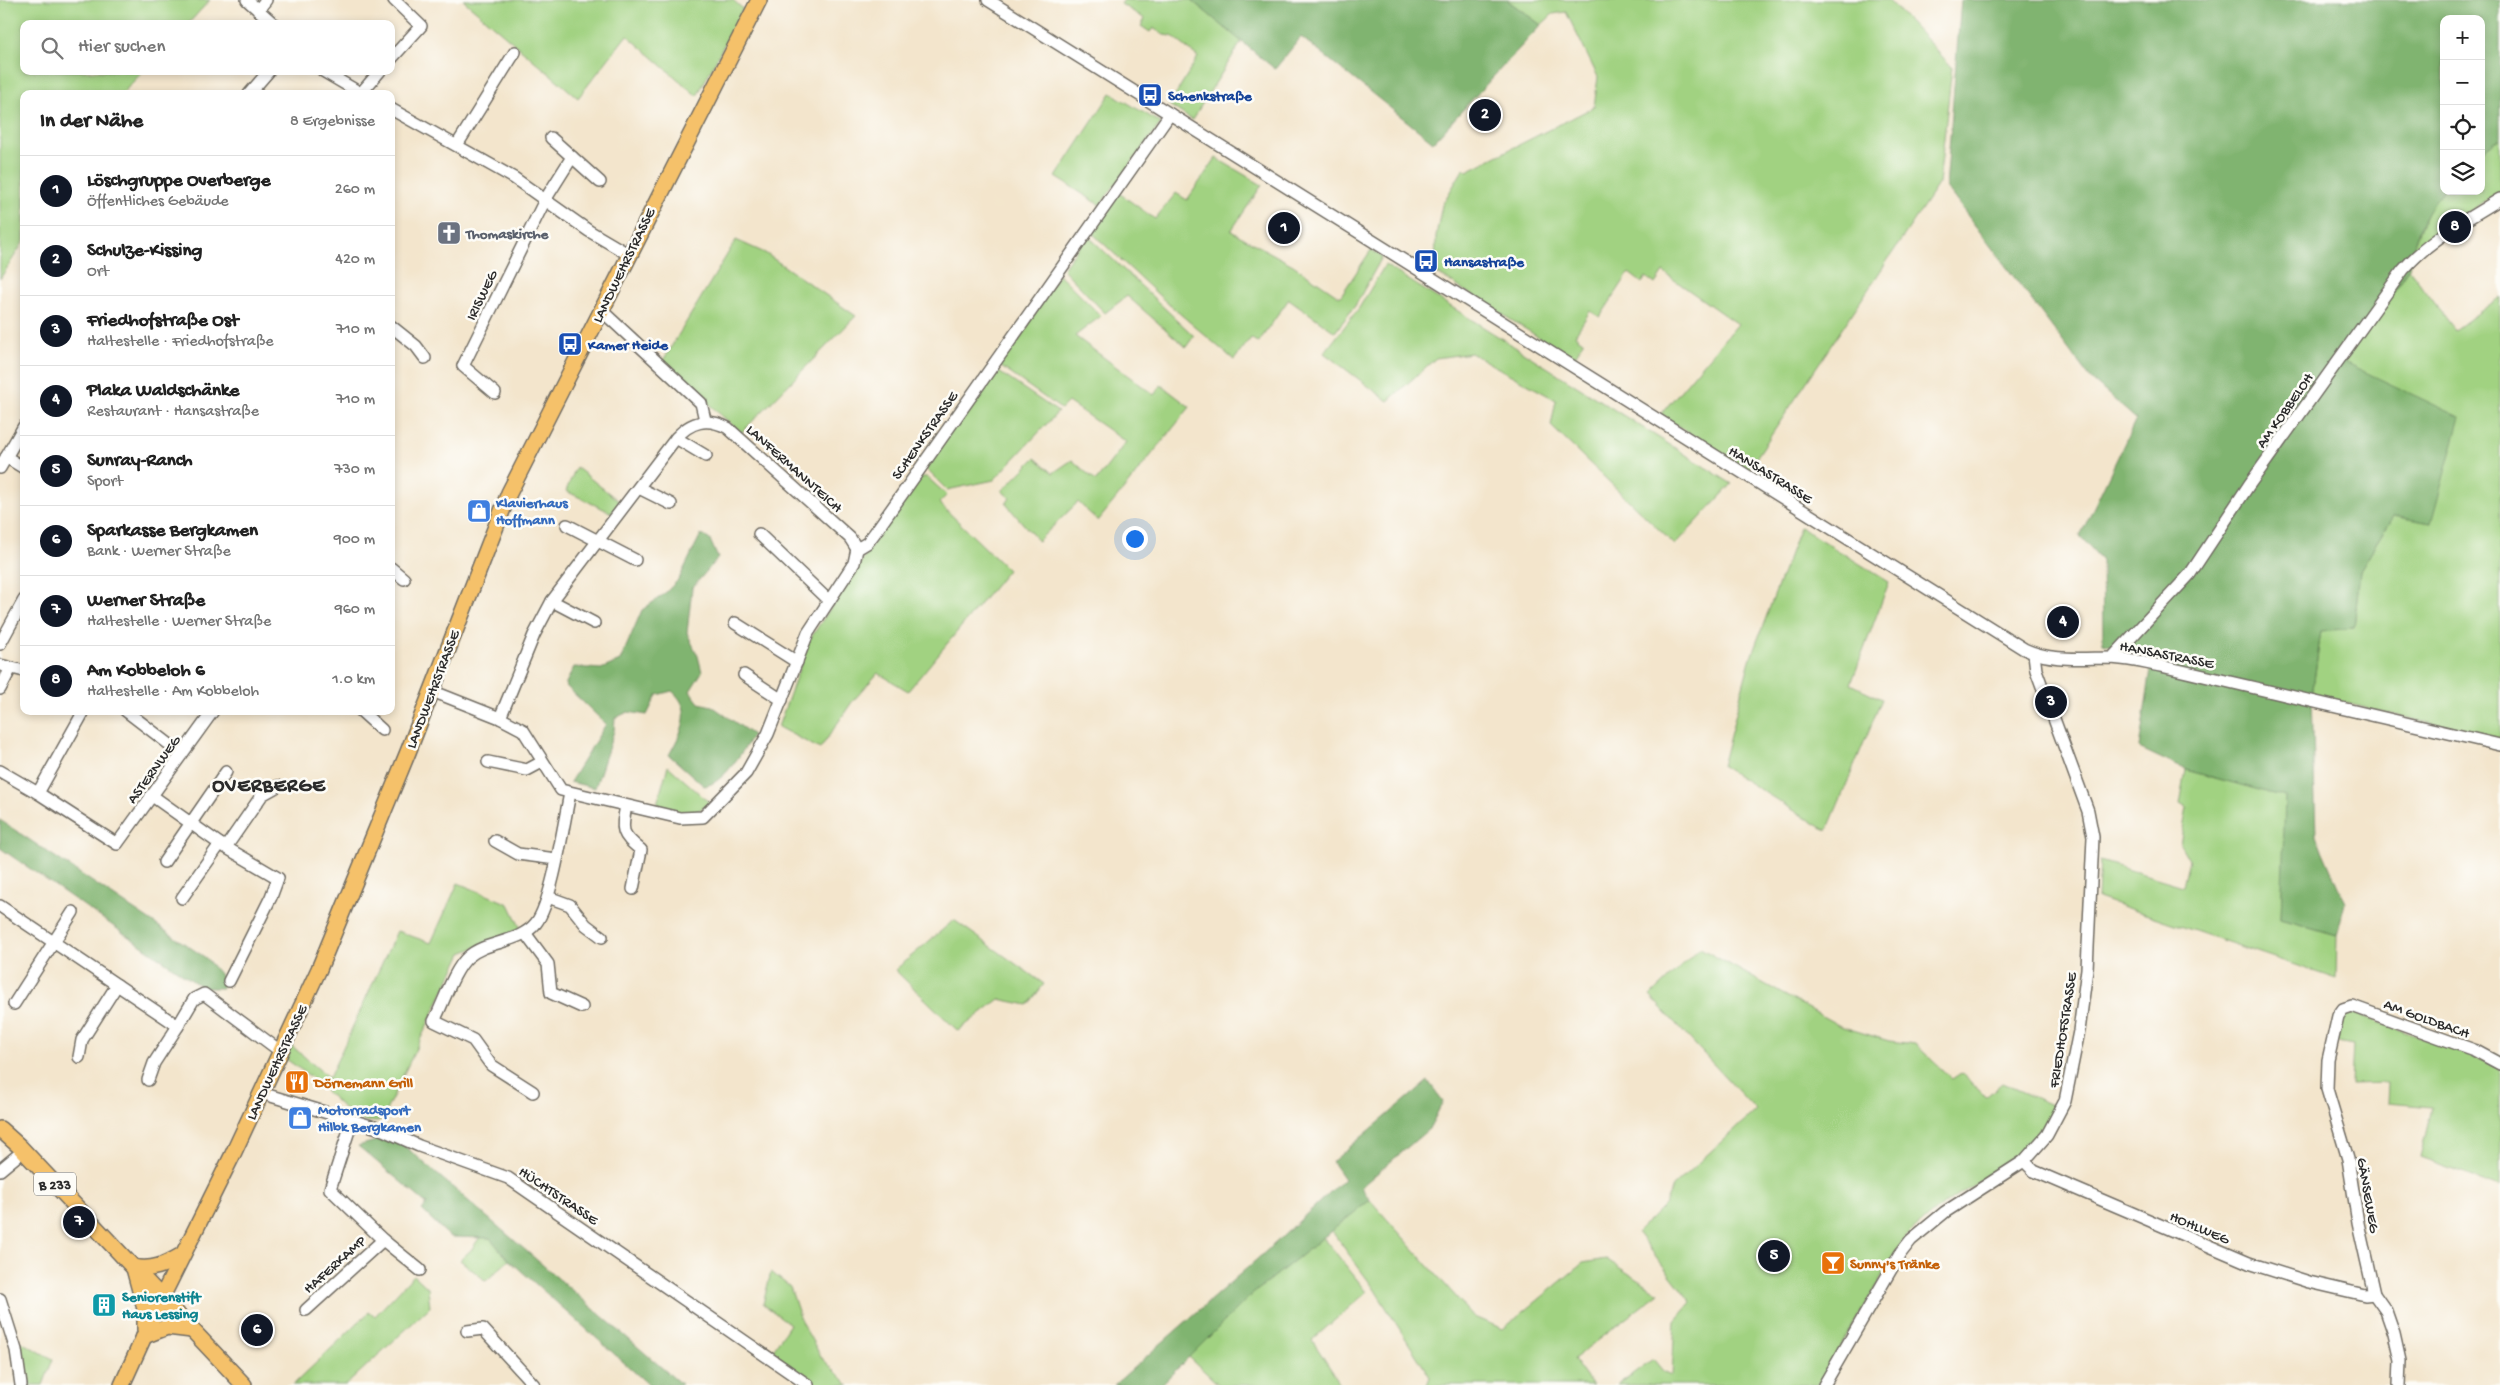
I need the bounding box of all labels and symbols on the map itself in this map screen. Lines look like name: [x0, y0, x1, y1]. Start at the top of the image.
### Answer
bus stop icon: Schenkstraße: [1137, 82, 1163, 108]
place label: Schenkstraße: [1168, 88, 1253, 106]
pin: 2: [1469, 96, 1501, 134]
street label: LANDWEHRSTRASSE: [589, 205, 661, 326]
pin: 8: [2439, 208, 2471, 246]
pin: 1: [1268, 209, 1300, 247]
church icon: Thomaskirche: [436, 220, 462, 246]
place label: Thomaskirche: [465, 226, 550, 244]
bus stop icon: Hansastraße: [1413, 248, 1439, 274]
place label: Hansastraße: [1444, 254, 1525, 272]
street label: IRISWEG: [463, 267, 503, 324]
bus stop icon: Kamer Heide: [557, 331, 583, 357]
place label: Kamer Heide: [587, 337, 669, 355]
street label: AM KOBBELOH: [2253, 370, 2318, 452]
street label: SCHENKSTRASSE: [889, 388, 963, 484]
street label: LANFERMANNTEICH: [742, 422, 846, 518]
street label: HANSASTRASSE: [1725, 443, 1816, 509]
place label: Klavierhaus Hoffmann: [495, 495, 569, 530]
shop icon: Klavierhaus Hoffmann: [466, 498, 492, 524]
your location: [1122, 526, 1148, 552]
pin: 4: [2047, 603, 2079, 641]
street label: LANDWEHRSTRASSE: [403, 627, 465, 751]
street label: HANSASTRASSE: [2118, 638, 2216, 674]
pin: 3: [2035, 683, 2067, 721]
street label: ASTERNWEG: [124, 732, 186, 808]
district label: OVERBERGE: [212, 776, 326, 799]
street label: FRIEDHOFSTRASSE: [2046, 971, 2082, 1090]
street label: AM GOLDBACH: [2381, 996, 2472, 1044]
street label: LANDWEHRSTRASSE: [243, 1002, 313, 1123]
restaurant icon: Dörnemann Grill: [284, 1069, 310, 1095]
place label: Dörnemann Grill: [312, 1075, 414, 1093]
place label: Motorradsport Hilbk Bergkamen: [318, 1102, 422, 1137]
shop icon: Motorradsport Hilbk Bergkamen: [287, 1105, 313, 1131]
street label: GÄNSEWEG: [2352, 1156, 2383, 1235]
street label: HÜCHTSTRASSE: [515, 1163, 602, 1230]
road number: B 233: [34, 1172, 76, 1196]
pin: 7: [63, 1203, 95, 1241]
street label: HOHLWEG: [2167, 1208, 2232, 1250]
street label: HAFERKAMP: [300, 1232, 371, 1298]
pin: 5: [1758, 1237, 1790, 1275]
bar icon: Sunny's Tränke: [1820, 1250, 1846, 1276]
place label: Sunny's Tränke: [1850, 1256, 1941, 1274]
place label: Seniorenstift Haus Lessing: [122, 1289, 203, 1324]
building icon: Seniorenstift Haus Lessing: [91, 1292, 117, 1318]
pin: 6: [241, 1311, 273, 1349]

